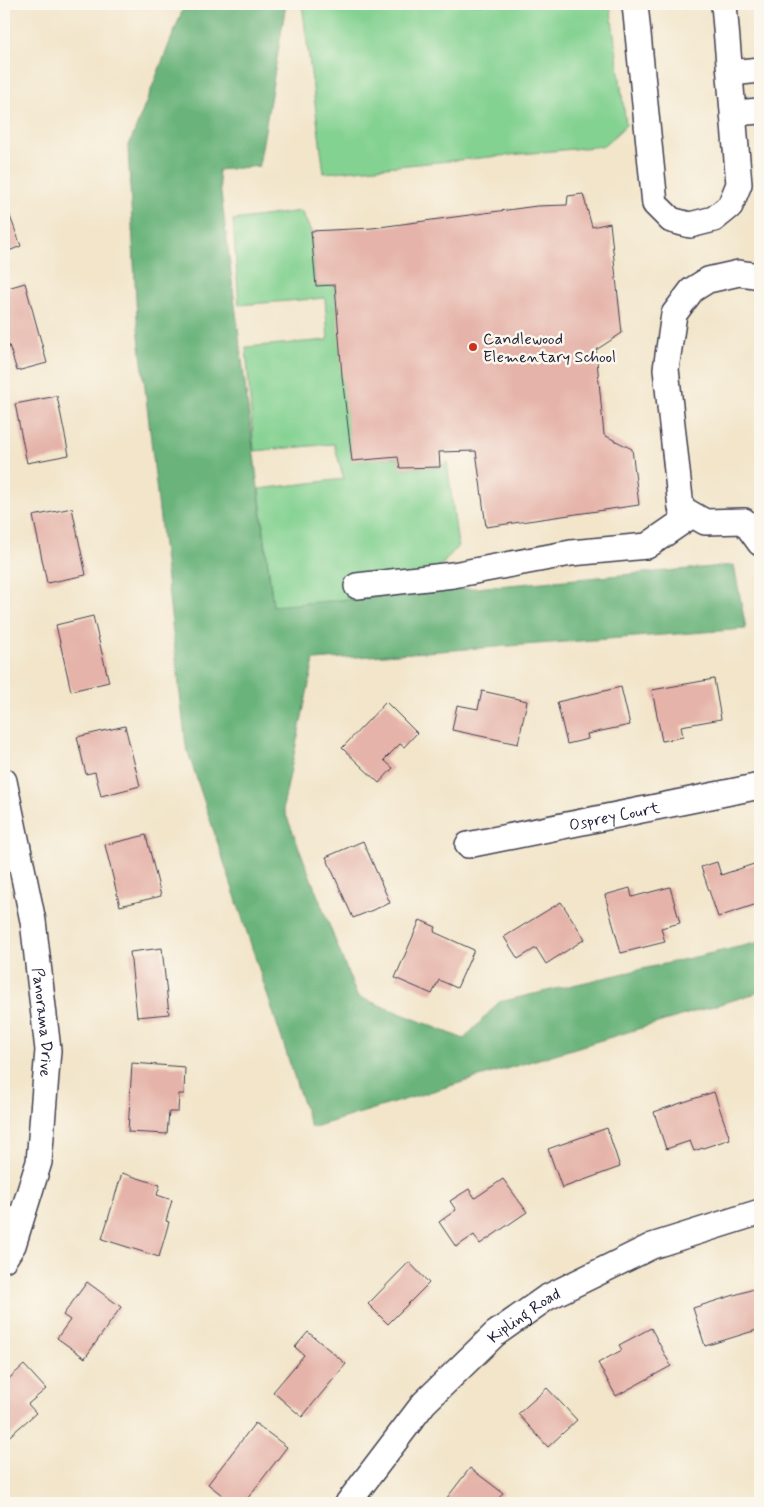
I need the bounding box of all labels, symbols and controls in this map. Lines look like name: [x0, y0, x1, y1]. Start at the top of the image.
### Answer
place label: Candlewood Elementary School: [483, 329, 616, 368]
marker: Candlewood Elementary School: [467, 341, 479, 353]
street label: Osprey Court: [567, 797, 662, 836]
street label: Panorama Drive: [26, 966, 57, 1079]
street label: Kipling Road: [483, 1284, 564, 1348]

